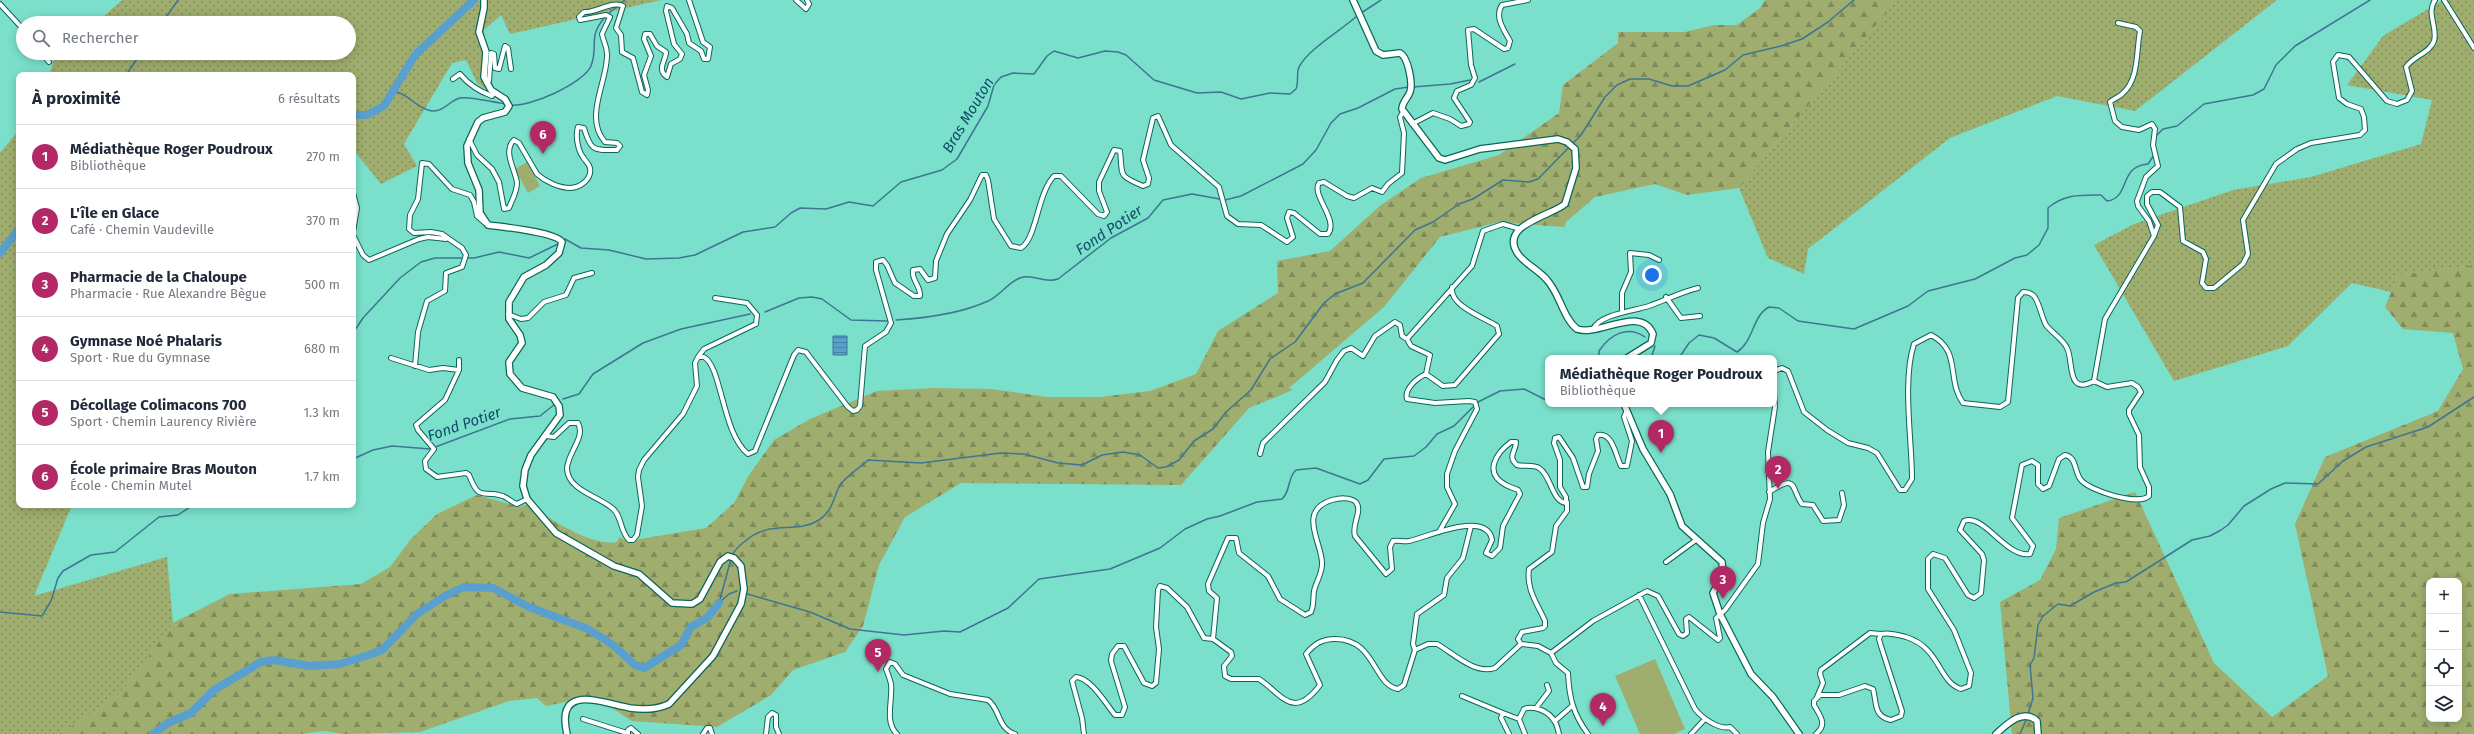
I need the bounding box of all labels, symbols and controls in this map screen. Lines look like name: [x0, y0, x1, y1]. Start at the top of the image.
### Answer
search box: [16, 16, 356, 60]
icon: search: [30, 27, 52, 49]
text: Rechercher: [62, 29, 138, 47]
water label: Bras Mouton: [938, 74, 998, 156]
text: À proximité: [32, 88, 121, 109]
text: 6 résultats: [278, 91, 340, 106]
pin: 6: [530, 121, 556, 154]
text: Médiathèque Roger Poudroux: [70, 140, 273, 158]
text: 1: [42, 149, 48, 164]
text: 270 m: [306, 149, 340, 164]
text: Bibliothèque: [70, 158, 146, 173]
water label: Fond Potier: [1072, 200, 1147, 259]
text: L'île en Glace: [70, 204, 159, 222]
text: 2: [42, 213, 48, 228]
text: 370 m: [306, 213, 340, 228]
text: Café · Chemin Vaudeville: [70, 222, 214, 237]
your location: [1642, 265, 1662, 285]
text: Pharmacie de la Chaloupe: [70, 268, 247, 286]
text: 3: [42, 277, 48, 292]
text: 500 m: [304, 277, 340, 292]
text: Pharmacie · Rue Alexandre Bègue: [70, 286, 266, 301]
text: Gymnase Noé Phalaris: [70, 332, 222, 350]
text: 4: [41, 341, 49, 356]
text: 680 m: [304, 341, 340, 356]
text: Sport · Rue du Gymnase: [70, 350, 210, 365]
popup: [1545, 355, 1777, 407]
text: Médiathèque Roger Poudroux: [1560, 365, 1762, 383]
text: Bibliothèque: [1560, 383, 1636, 398]
text: Décollage Colimacons 700: [70, 396, 247, 414]
water label: Fond Potier: [425, 403, 504, 445]
text: 5: [42, 405, 48, 420]
text: 1.3 km: [303, 405, 340, 420]
text: Sport · Chemin Laurency Rivière: [70, 414, 257, 429]
pin: 1: [1648, 420, 1674, 453]
pin: 2: [1765, 456, 1791, 489]
text: École primaire Bras Mouton: [70, 460, 257, 478]
text: 6: [41, 469, 49, 484]
text: 1.7 km: [304, 469, 340, 484]
text: École · Chemin Mutel: [70, 478, 192, 493]
pin: 3: [1710, 566, 1736, 599]
map controls: [2426, 578, 2462, 722]
button: +: [2426, 578, 2462, 614]
button: −: [2426, 614, 2462, 650]
pin: 5: [865, 639, 891, 672]
button: locate: [2426, 650, 2462, 686]
button: layers: [2426, 686, 2462, 722]
pin: 4: [1590, 693, 1616, 726]

